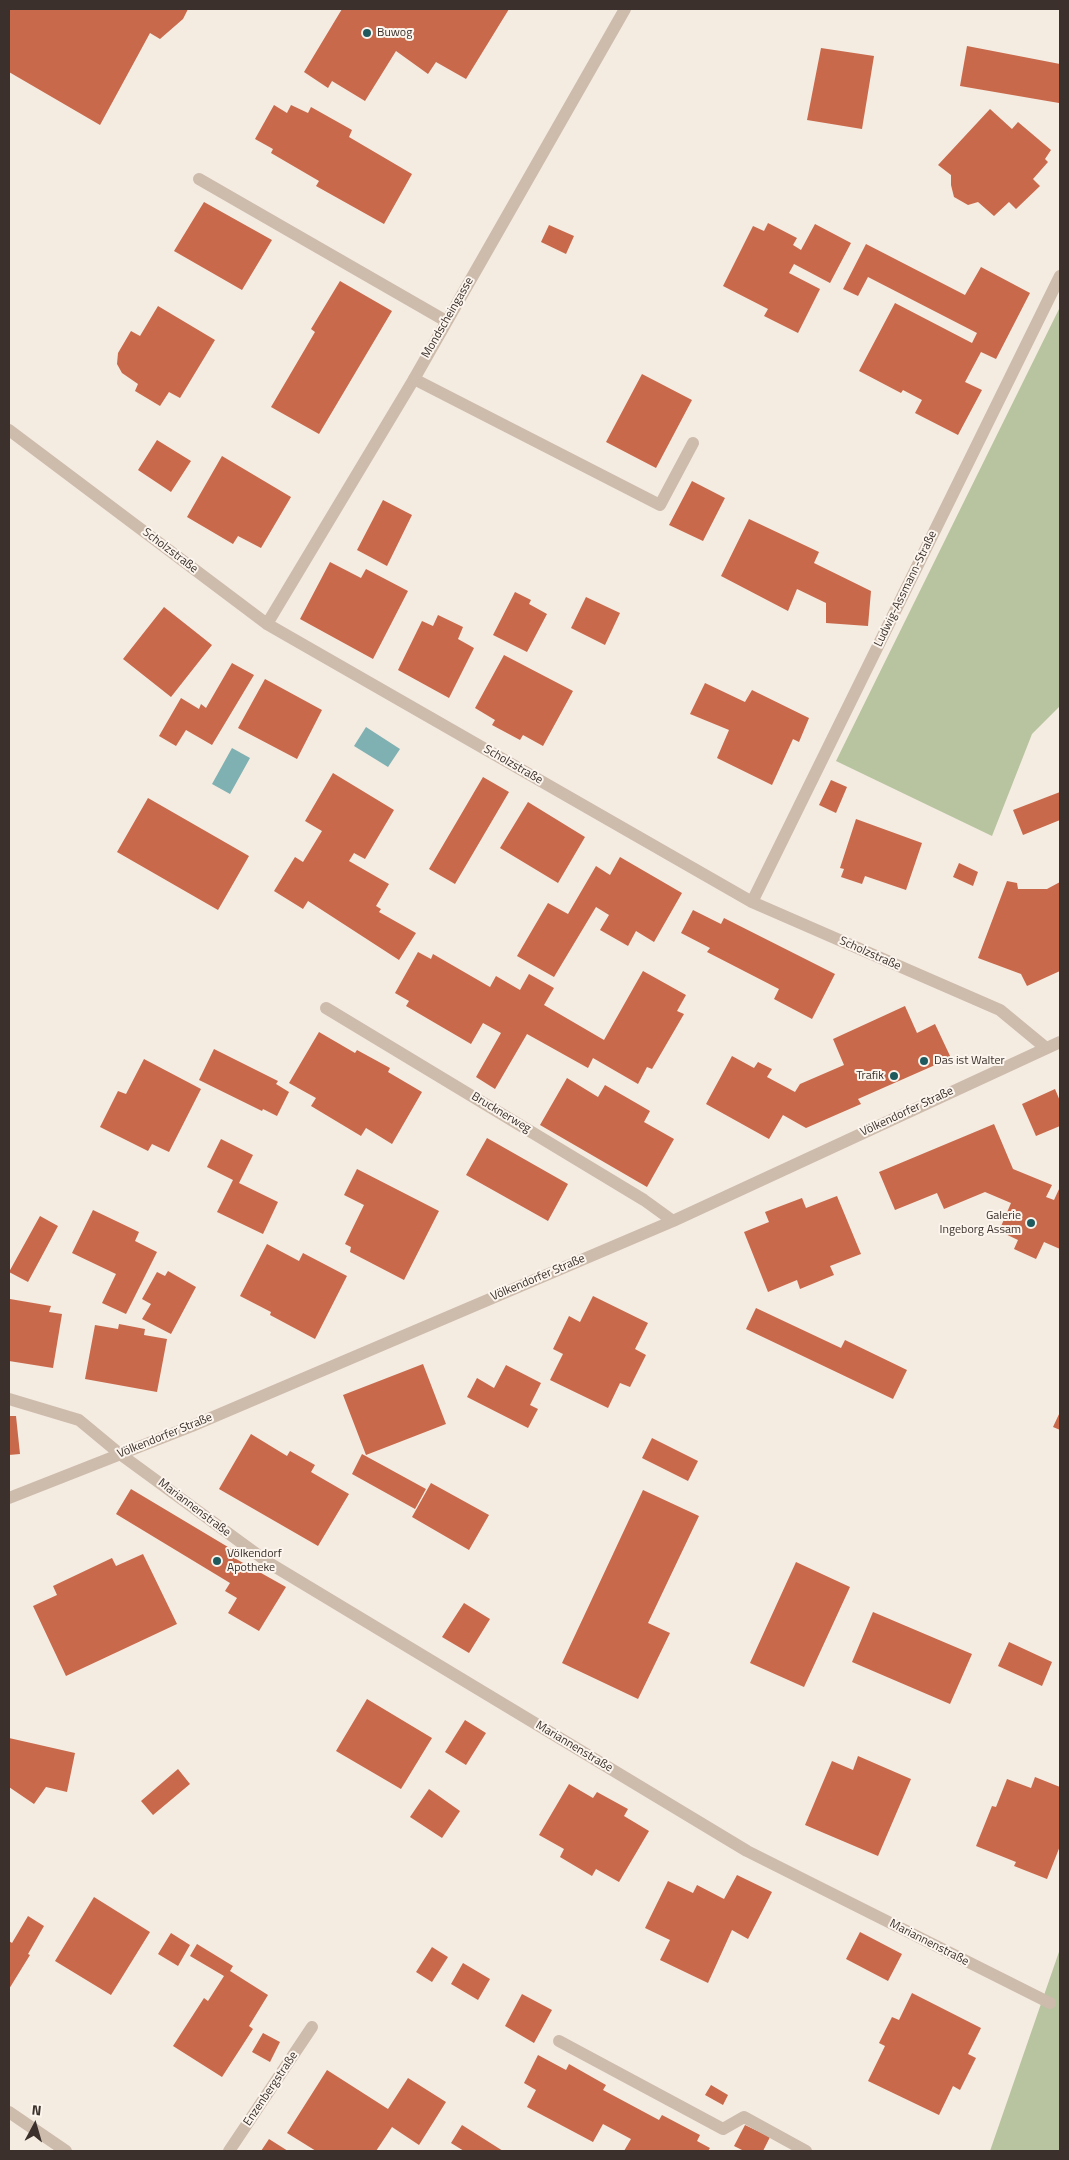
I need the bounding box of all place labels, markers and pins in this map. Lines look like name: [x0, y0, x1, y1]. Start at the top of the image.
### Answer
place label: Buwog: [377, 26, 412, 40]
marker: Buwog: [361, 27, 373, 39]
place label: Das ist Walter: [934, 1054, 1005, 1068]
marker: Das ist Walter: [918, 1055, 930, 1067]
place label: Trafik: [856, 1069, 884, 1083]
marker: Trafik: [888, 1070, 900, 1082]
place label: Galerie Ingeborg Assam: [939, 1209, 1021, 1237]
marker: Galerie Ingeborg Assam: [1025, 1217, 1037, 1229]
place label: Völkendorf Apotheke: [227, 1547, 282, 1575]
marker: Völkendorf Apotheke: [211, 1555, 223, 1567]

